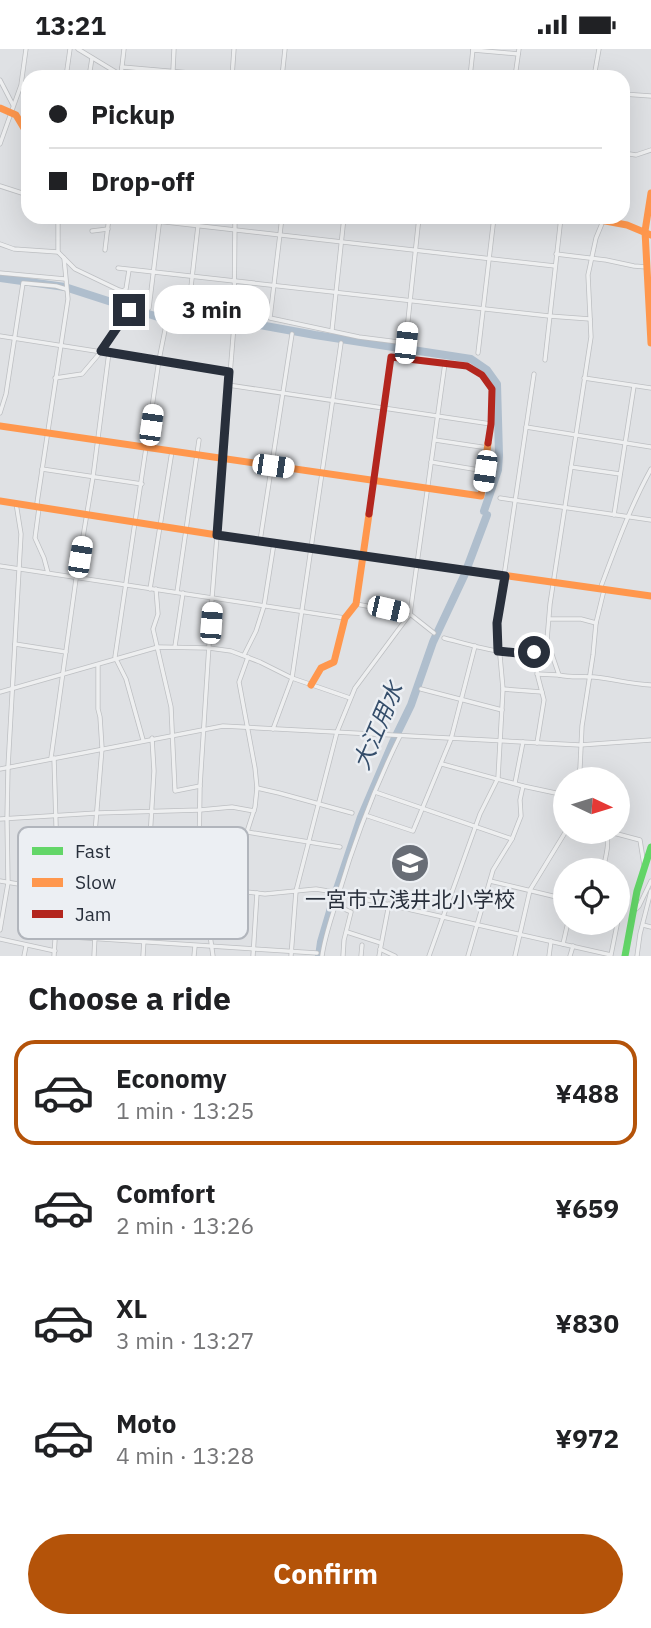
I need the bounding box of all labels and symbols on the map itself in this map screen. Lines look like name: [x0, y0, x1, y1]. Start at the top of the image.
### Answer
callout: 3 min: [154, 285, 269, 335]
route end: [113, 294, 145, 326]
car: [394, 321, 419, 365]
car: [138, 403, 165, 447]
car: [472, 449, 499, 493]
car: [251, 453, 296, 479]
car: [67, 535, 94, 579]
car: [366, 594, 411, 624]
car: [200, 601, 223, 645]
route start: [518, 636, 550, 668]
water label: 大江用水: [345, 675, 410, 774]
north arrow: [553, 767, 630, 843]
legend: [18, 827, 248, 939]
text: Fast: [75, 839, 111, 863]
school or university icon: 一宮市立浅井北小学校: [389, 842, 431, 884]
text: Slow: [75, 870, 116, 894]
place label: 一宮市立浅井北小学校: [305, 885, 515, 913]
text: Jam: [75, 902, 111, 926]

